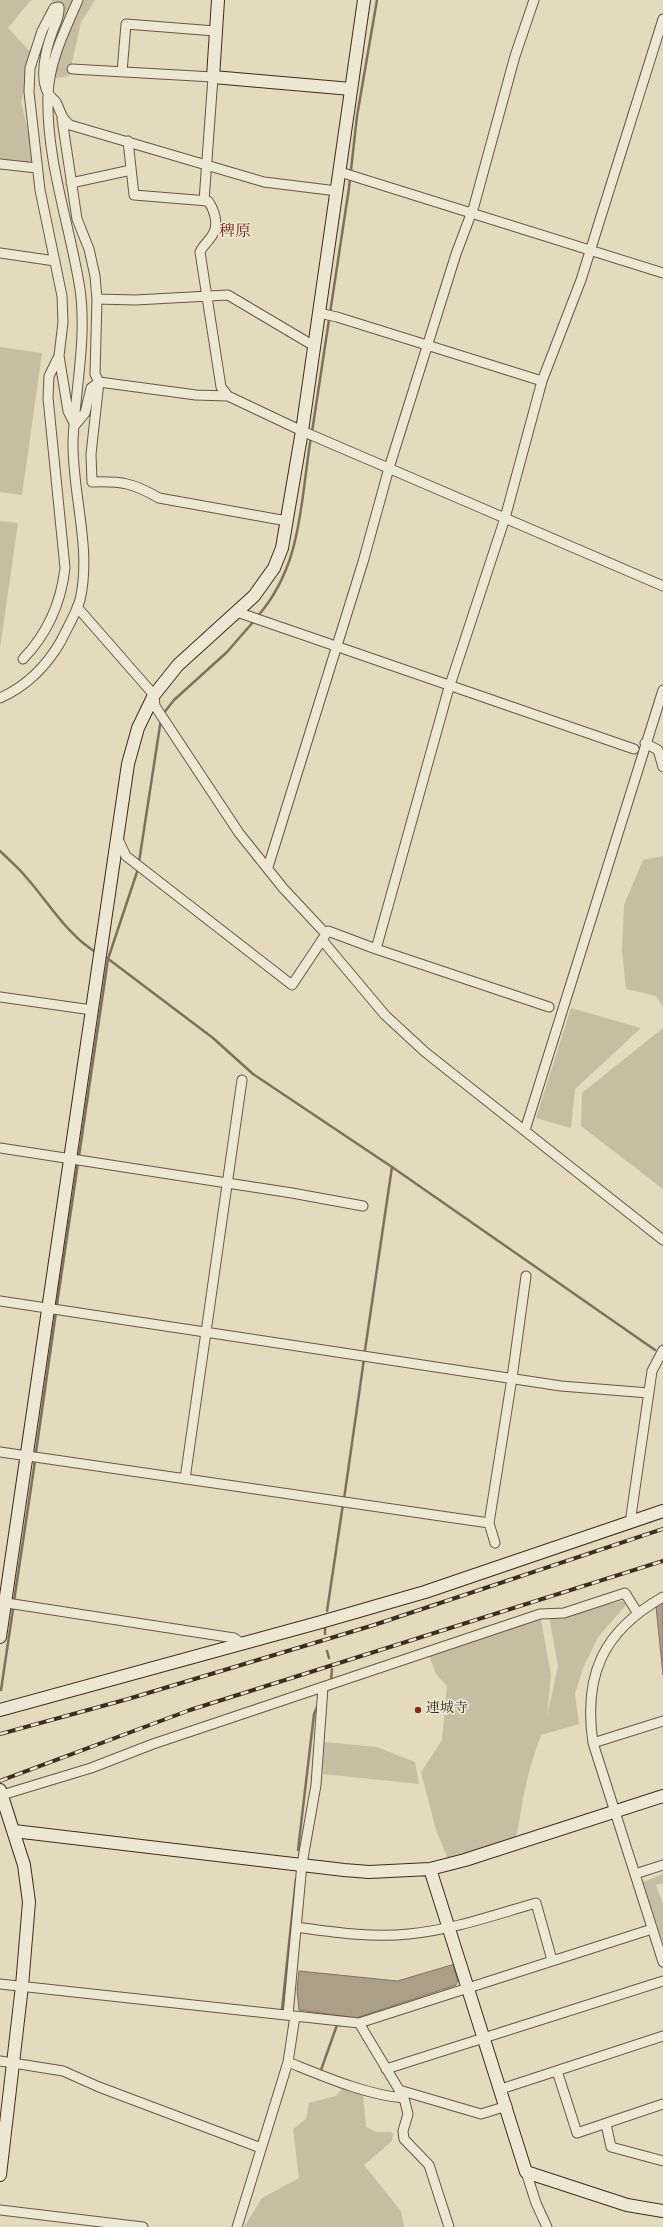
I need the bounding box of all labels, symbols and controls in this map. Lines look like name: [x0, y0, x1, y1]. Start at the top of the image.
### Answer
district label: 稗原: [219, 223, 251, 243]
place label: 連城寺: [426, 1702, 468, 1718]
marker: 連城寺: [413, 1705, 423, 1715]

